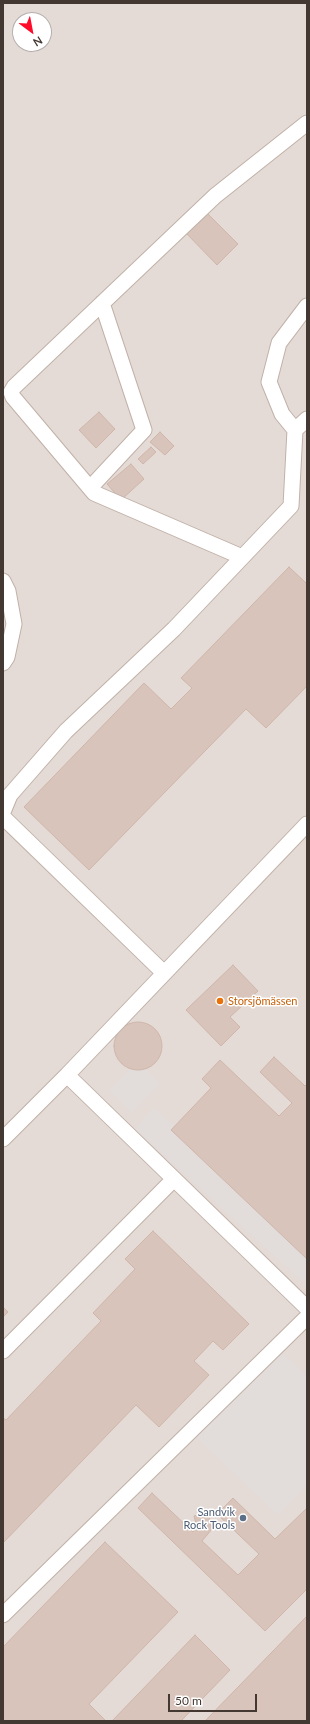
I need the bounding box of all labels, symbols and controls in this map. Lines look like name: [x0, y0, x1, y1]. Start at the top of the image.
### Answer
north arrow: [12, 12, 52, 52]
text: N: [31, 34, 45, 50]
place label: Storsjömässen: [228, 994, 297, 1008]
marker: Storsjömässen: [215, 996, 225, 1006]
place label: Sandvik Rock Tools: [184, 1505, 235, 1531]
marker: Sandvik Rock Tools: [238, 1513, 248, 1523]
scale bar: [170, 1686, 259, 1712]
text: 50 m: [175, 1693, 202, 1708]

